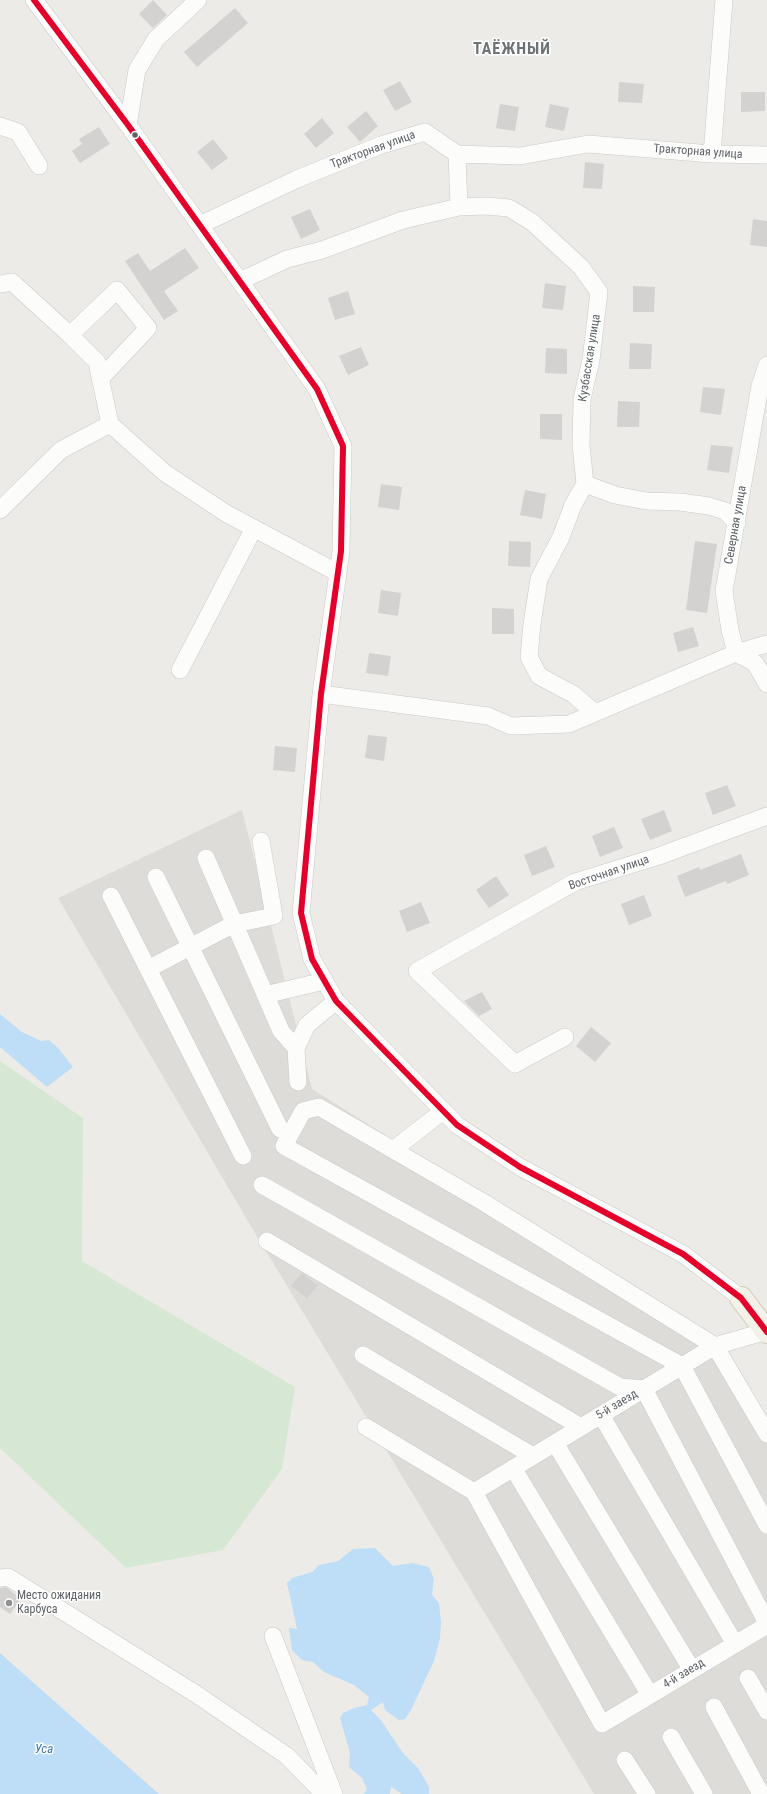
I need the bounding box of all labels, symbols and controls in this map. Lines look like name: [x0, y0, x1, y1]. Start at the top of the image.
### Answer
district label: ТАЁЖНЫЙ: [473, 40, 551, 60]
street label: Тракторная улица: [329, 128, 417, 172]
unlabelled marker: [130, 130, 140, 140]
street label: Тракторная улица: [653, 142, 743, 162]
street label: Кузбасская улица: [576, 313, 604, 403]
street label: Северная улица: [722, 485, 750, 565]
street label: Восточная улица: [567, 852, 651, 894]
street label: 5-й заезд: [593, 1387, 641, 1423]
place label: Место ожидания Карбуса: [17, 1589, 101, 1617]
marker: Место ожидания Карбуса: [4, 1598, 14, 1608]
street label: 4-й заезд: [660, 1656, 708, 1692]
water label: Уса: [35, 1742, 53, 1758]

